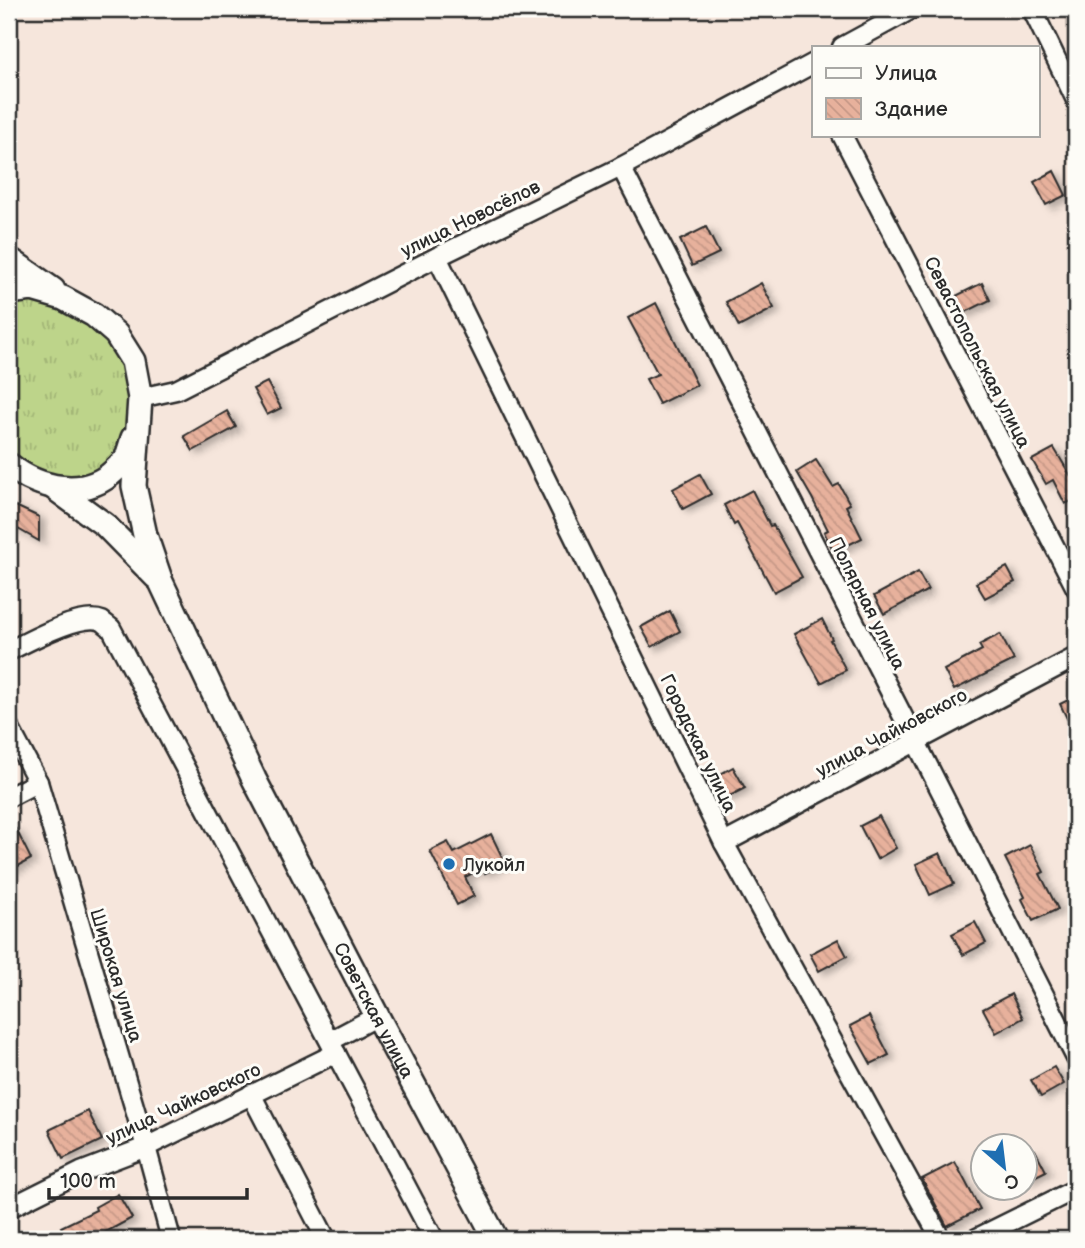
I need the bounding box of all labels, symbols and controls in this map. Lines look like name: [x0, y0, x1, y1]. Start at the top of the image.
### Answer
legend: [812, 46, 1040, 136]
text: Улица: [875, 61, 938, 86]
text: Здание: [875, 97, 948, 122]
street label: улица Новосёлов: [397, 176, 544, 263]
street label: Севастопольская улица: [918, 253, 1035, 452]
street label: Полярная улица: [823, 533, 910, 674]
street label: Городская улица: [654, 671, 741, 816]
street label: улица Чайковского: [812, 684, 971, 783]
place label: Лукойл: [462, 854, 525, 877]
marker: Лукойл: [441, 856, 457, 872]
street label: Широкая улица: [84, 906, 147, 1045]
street label: Советская улица: [328, 939, 418, 1083]
street label: улица Чайковского: [103, 1058, 265, 1150]
north arrow: [970, 1132, 1040, 1202]
scale bar: [49, 1157, 247, 1201]
text: С: [1000, 1167, 1023, 1194]
text: 100 m: [60, 1169, 116, 1194]

